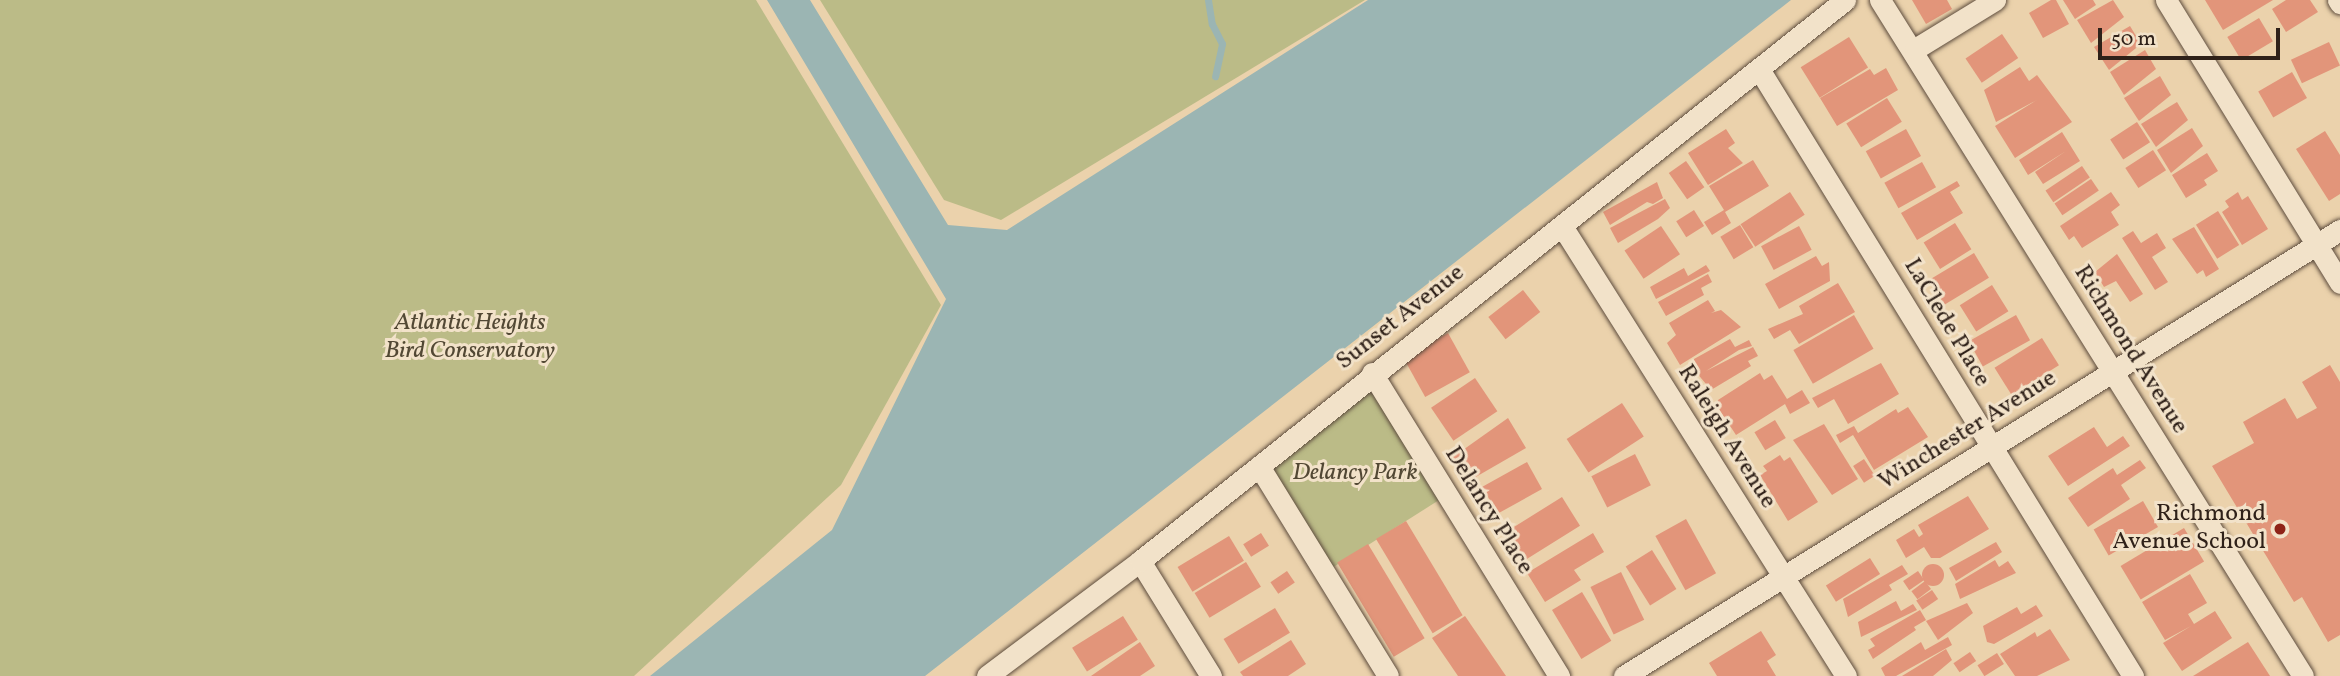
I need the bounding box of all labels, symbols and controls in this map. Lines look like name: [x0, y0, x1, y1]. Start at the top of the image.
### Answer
scale bar: [2102, 14, 2284, 58]
text: 50 m: [2111, 25, 2156, 54]
street label: LaClede Place: [1896, 254, 1996, 392]
street label: Sunset Avenue: [1331, 259, 1471, 377]
street label: Richmond Avenue: [2067, 260, 2193, 440]
park label: Atlantic Heights Bird Conservatory: [385, 310, 555, 366]
street label: Raleigh Avenue: [1670, 360, 1782, 514]
street label: Winchester Avenue: [1874, 365, 2062, 497]
street label: Delancy Place: [1437, 441, 1539, 581]
park label: Delancy Park: [1292, 460, 1418, 488]
place label: Richmond Avenue School: [2113, 501, 2266, 557]
marker: Richmond Avenue School: [2272, 521, 2288, 537]

